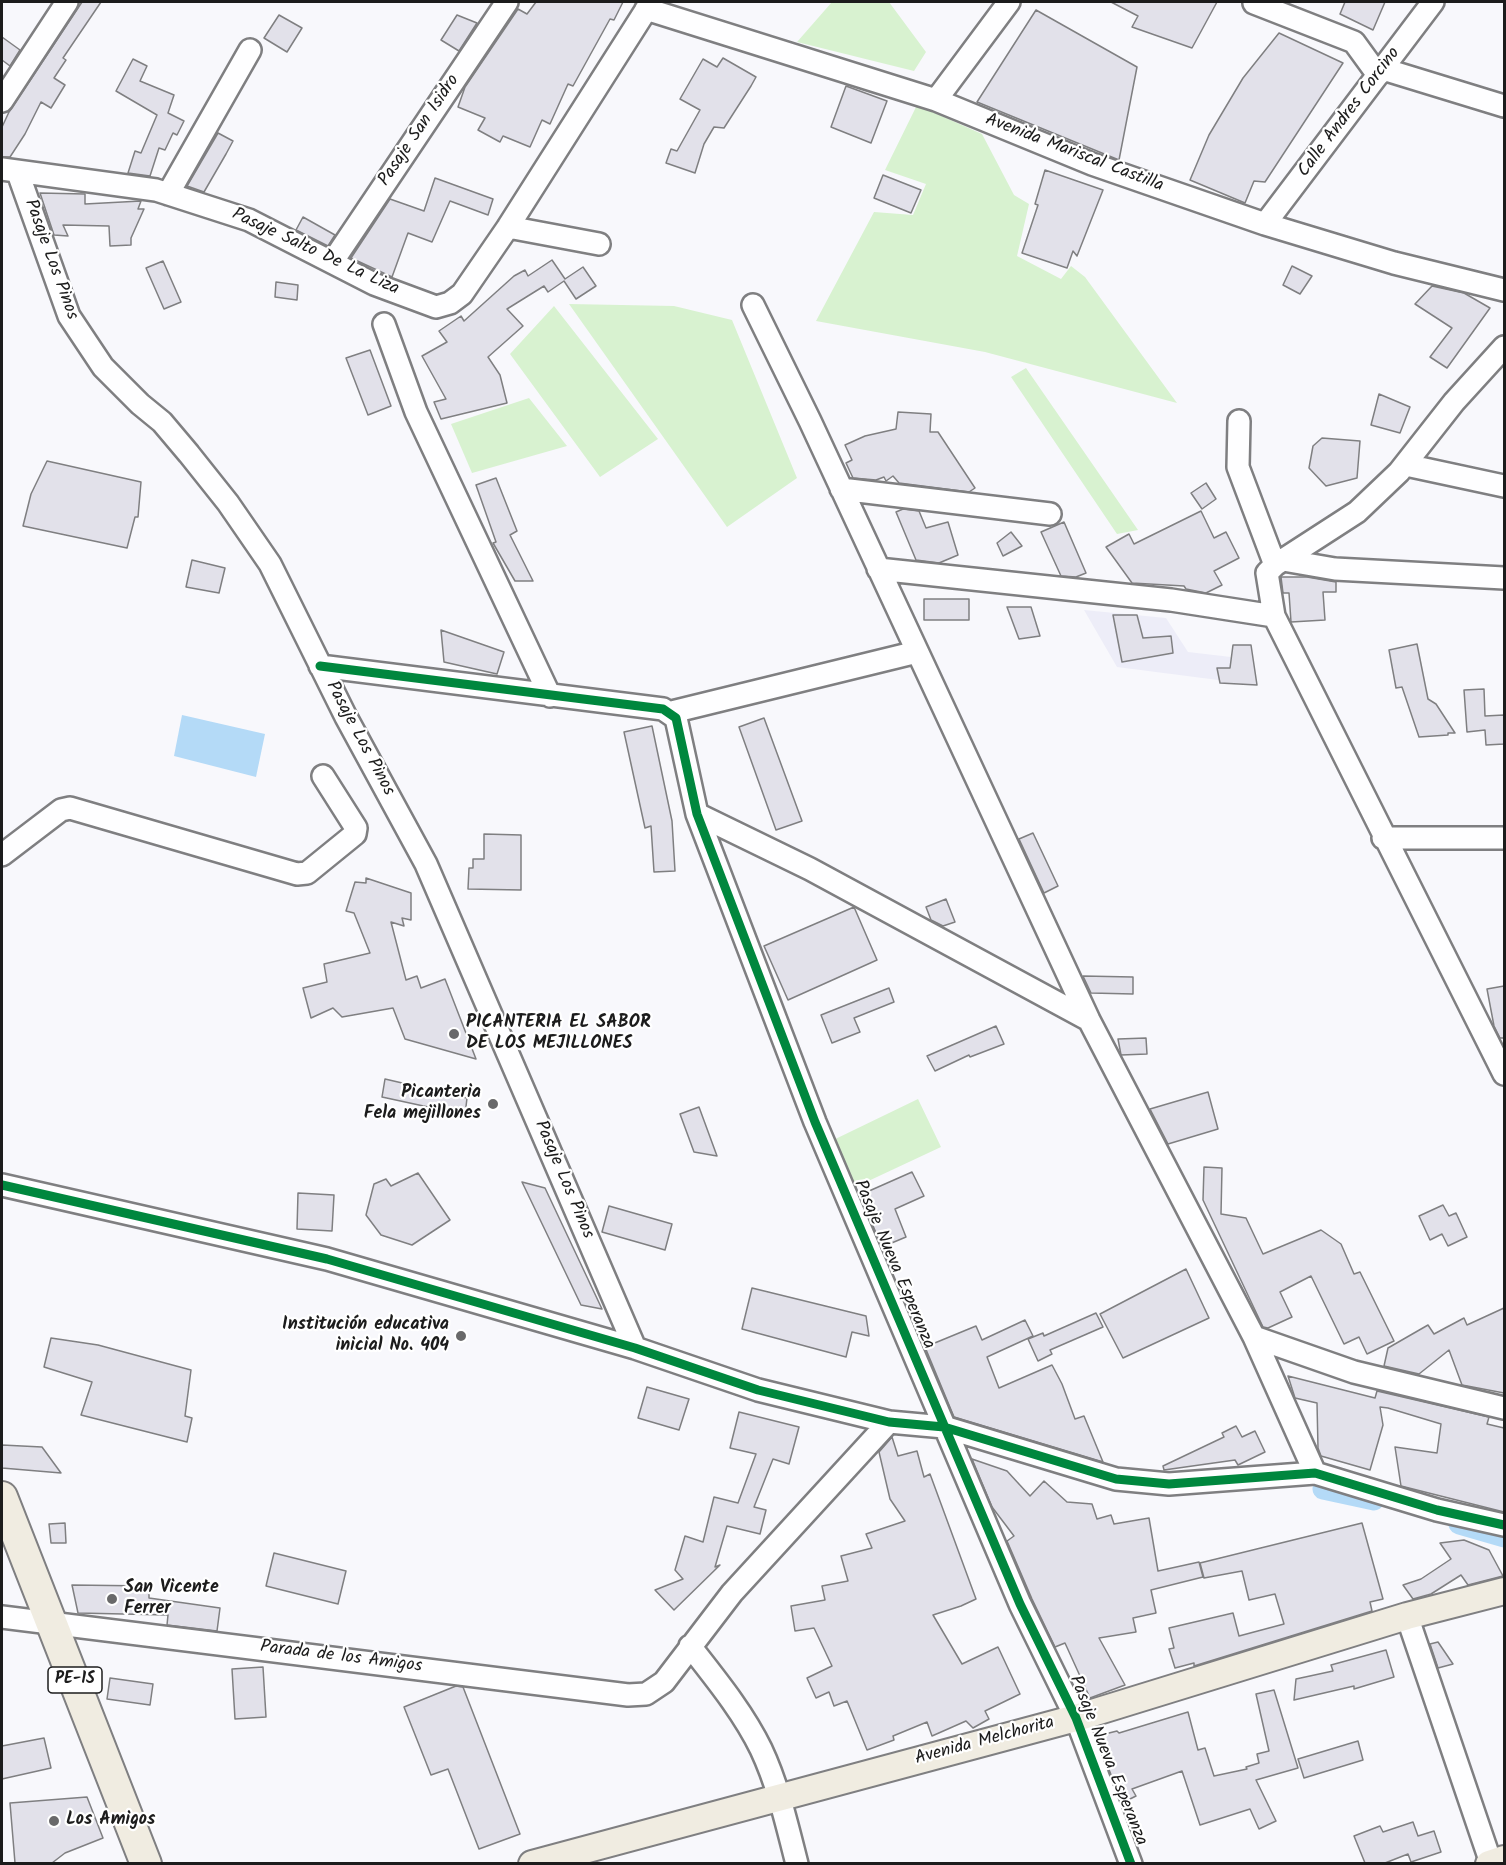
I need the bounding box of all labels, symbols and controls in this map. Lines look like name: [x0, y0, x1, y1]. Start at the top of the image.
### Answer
street label: Calle Andres Corcino: [1294, 44, 1406, 182]
street label: Pasaje San Isidro: [375, 71, 465, 191]
street label: Avenida Mariscal Castilla: [982, 110, 1166, 198]
street label: Pasaje Los Pinos: [18, 197, 82, 323]
street label: Pasaje Salto De La Liza: [228, 205, 402, 301]
street label: Pasaje Los Pinos: [320, 678, 398, 800]
place label: PICANTERIA EL SABOR DE LOS MEJILLONES: [466, 1013, 651, 1056]
marker: PICANTERIA EL SABOR DE LOS MEJILLONES: [447, 1027, 461, 1041]
place label: Picanteria Fela mejillones: [364, 1083, 481, 1126]
marker: Picanteria Fela mejillones: [486, 1097, 500, 1111]
street label: Pasaje Los Pinos: [528, 1118, 598, 1242]
street label: Pasaje Nueva Esperanza: [848, 1177, 938, 1353]
place label: Institución educativa inicial No. 404: [282, 1315, 449, 1358]
marker: Institución educativa inicial No. 404: [454, 1329, 468, 1343]
place label: San Vicente Ferrer: [124, 1578, 219, 1620]
marker: San Vicente Ferrer: [105, 1592, 119, 1606]
street label: Parada de los Amigos: [259, 1637, 423, 1679]
road number: PE-1S: [48, 1667, 102, 1693]
street label: Pasaje Nueva Esperanza: [1063, 1673, 1151, 1849]
street label: Avenida Melchorita: [913, 1713, 1057, 1771]
place label: Los Amigos: [66, 1810, 155, 1832]
marker: Los Amigos: [47, 1814, 61, 1828]

